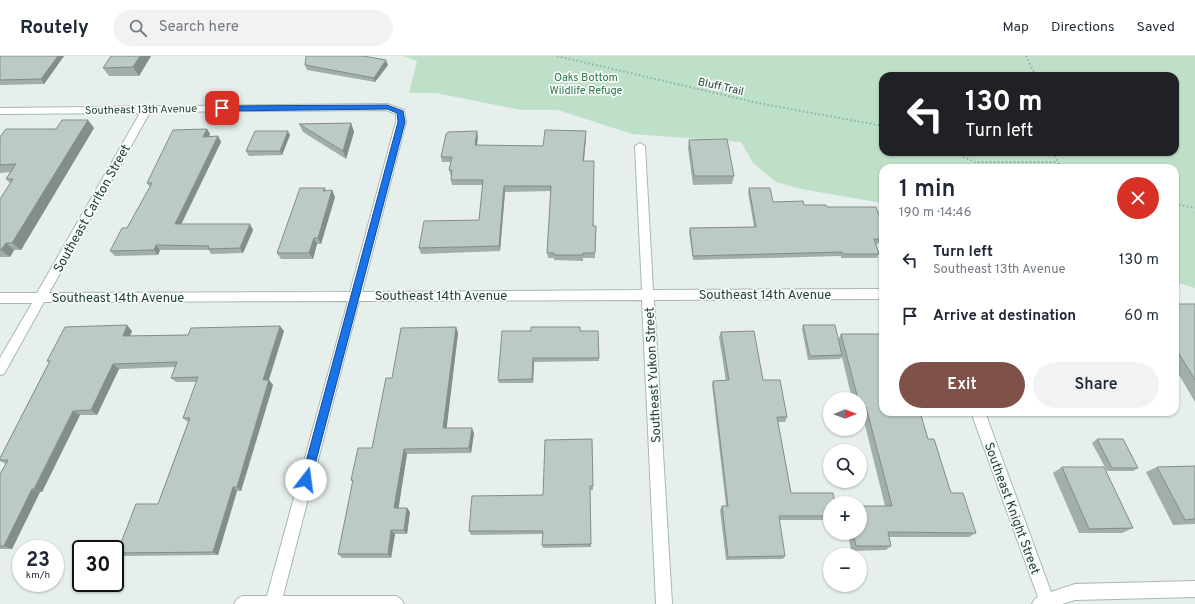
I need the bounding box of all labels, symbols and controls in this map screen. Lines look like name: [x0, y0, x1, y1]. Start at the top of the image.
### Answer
search box: [113, 10, 393, 46]
text: Routely: [20, 16, 89, 40]
icon: search: [127, 17, 149, 39]
text: Search here: [159, 18, 239, 37]
text: Map: [1003, 19, 1029, 36]
text: Directions: [1051, 19, 1115, 36]
text: Saved: [1137, 19, 1175, 36]
park label: Oaks Bottom Wildlife Refuge: [549, 71, 623, 98]
street label: Bluff Trail: [696, 75, 745, 99]
text: 130 m: [965, 85, 1043, 121]
icon: left: [899, 88, 951, 140]
pin: [205, 91, 239, 125]
icon: arrive: [211, 97, 233, 119]
street label: Southeast 13th Avenue: [85, 102, 197, 118]
text: Turn left: [965, 120, 1033, 143]
street label: Southeast Carlton Street: [51, 142, 135, 276]
text: 1 min: [899, 175, 956, 205]
button: close: [1117, 177, 1159, 219]
text: 190 m · 14:46: [899, 205, 971, 221]
text: Turn left: [933, 243, 993, 262]
icon: left: [899, 249, 921, 271]
text: 130 m: [1119, 251, 1159, 270]
text: Southeast 13th Avenue: [933, 262, 1065, 278]
street label: Southeast 14th Avenue: [699, 288, 831, 304]
street label: Southeast 14th Avenue: [375, 289, 507, 305]
street label: Southeast 14th Avenue: [52, 291, 184, 307]
icon: arrive: [899, 305, 921, 327]
street label: Southeast Yukon Street: [642, 306, 666, 443]
text: Arrive at destination: [933, 307, 1076, 326]
text: 60 m: [1124, 307, 1159, 326]
button: Exit: [899, 362, 1025, 408]
button: Share: [1033, 362, 1159, 408]
north arrow: [823, 392, 867, 436]
map controls: [823, 392, 867, 592]
street label: Southeast Knight Street: [980, 440, 1043, 577]
button: search: [823, 444, 867, 488]
position arrow: [285, 459, 327, 501]
button: +: [823, 496, 867, 540]
speed limit sign: 30: [72, 540, 124, 592]
text: 23: [26, 548, 50, 574]
button: −: [823, 548, 867, 592]
text: km/h: [26, 569, 50, 582]

